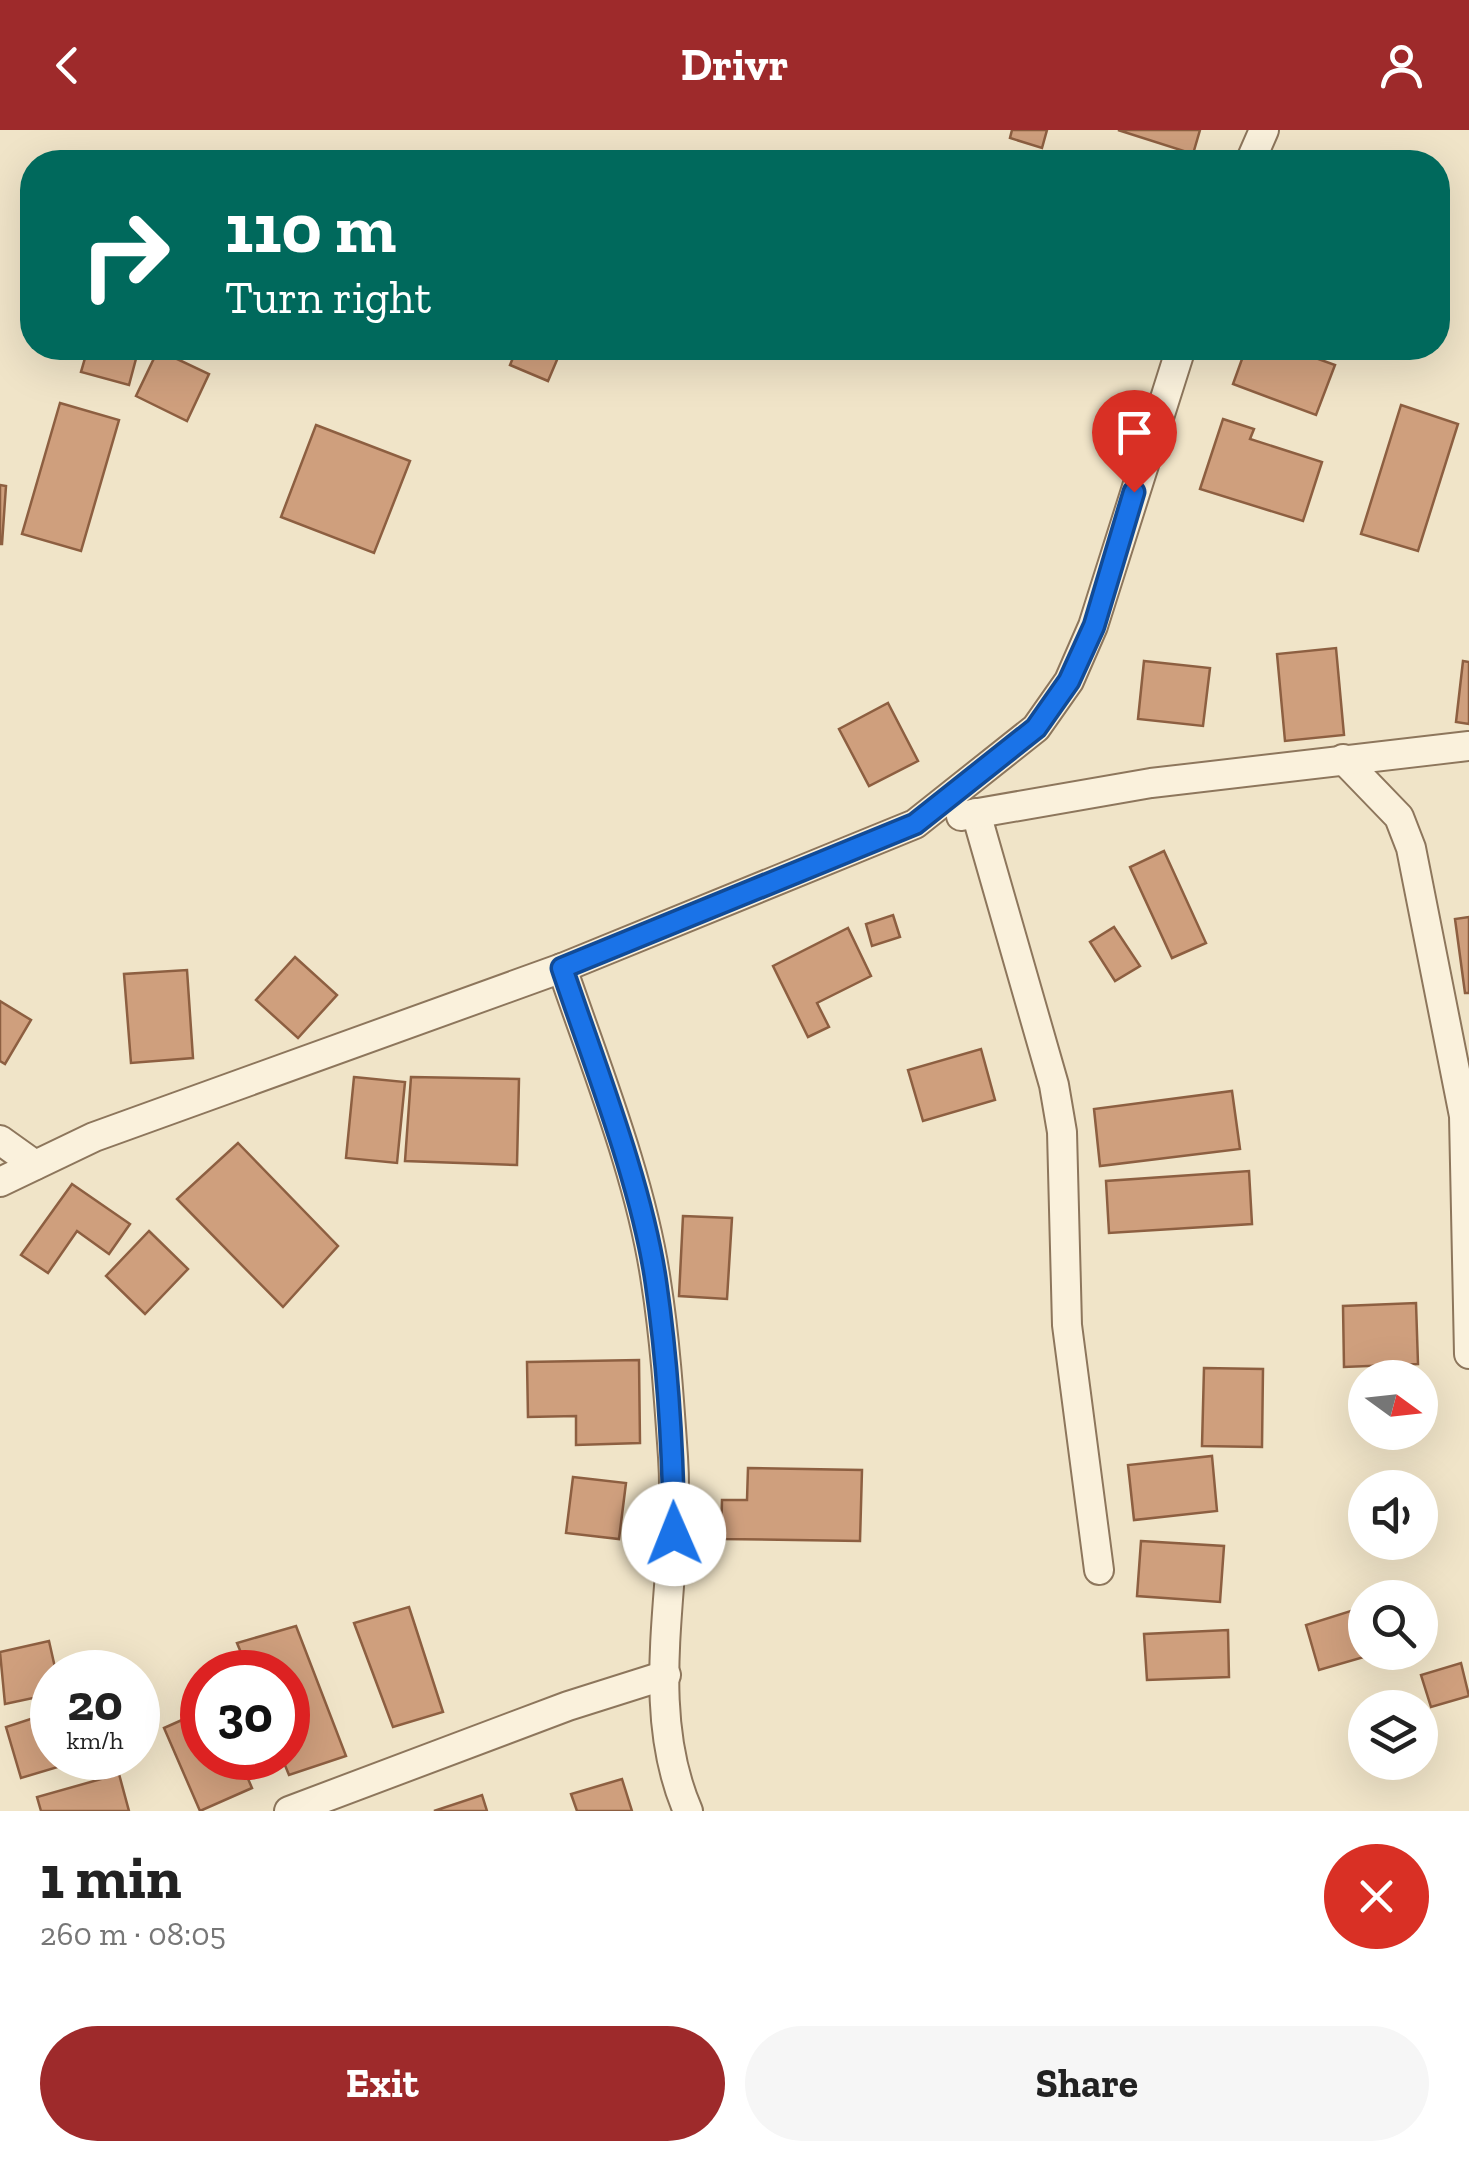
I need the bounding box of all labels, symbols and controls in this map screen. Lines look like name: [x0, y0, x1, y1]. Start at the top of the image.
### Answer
icon: back: [40, 38, 95, 93]
text: Drivr: [681, 38, 788, 92]
icon: person: [1374, 38, 1429, 93]
text: 110 m: [225, 186, 396, 270]
icon: right: [60, 190, 190, 320]
text: Turn right: [225, 271, 431, 325]
pin: [1092, 390, 1177, 493]
icon: arrive: [1107, 405, 1162, 460]
north arrow: [1348, 1360, 1438, 1450]
map controls: [1348, 1360, 1438, 1780]
button: sound: [1348, 1470, 1438, 1560]
position arrow: [622, 1482, 726, 1586]
button: search: [1348, 1580, 1438, 1670]
speed limit sign: 30: [180, 1650, 310, 1780]
text: 20: [67, 1673, 123, 1733]
button: layers: [1348, 1690, 1438, 1780]
text: km/h: [66, 1725, 124, 1755]
text: 1 min: [40, 1841, 182, 1913]
button: close: [1324, 1844, 1429, 1949]
text: 260 m · 08:05: [40, 1915, 226, 1953]
button: Exit: [40, 2026, 725, 2141]
button: Share: [745, 2026, 1429, 2141]

